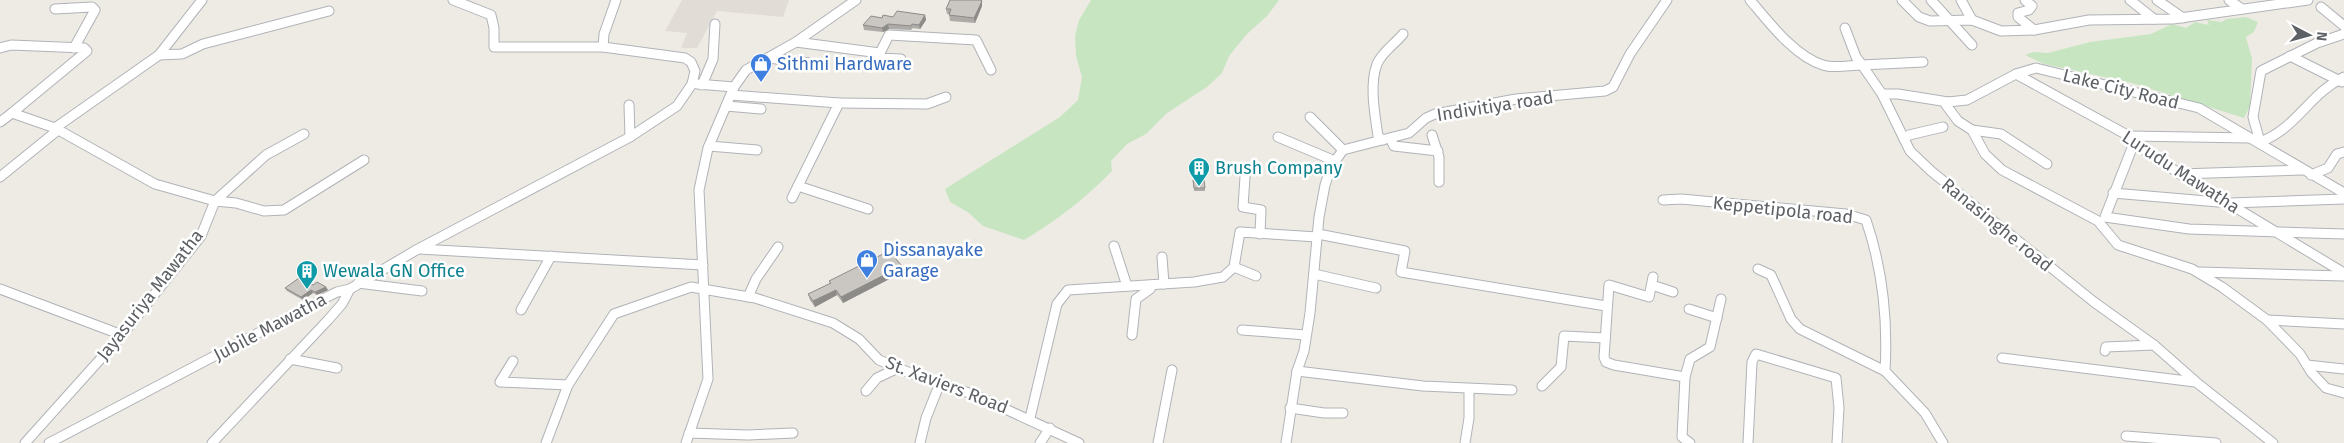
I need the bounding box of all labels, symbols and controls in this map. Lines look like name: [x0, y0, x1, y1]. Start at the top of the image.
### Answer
north arrow: [2284, 10, 2334, 60]
text: N: [2312, 31, 2330, 42]
shop icon: Sithmi Hardware: [749, 52, 773, 83]
place label: Sithmi Hardware: [777, 53, 912, 75]
street label: Lake City Road: [2061, 64, 2181, 114]
street label: Indivitiya road: [1435, 86, 1555, 126]
street label: Lurudu Mawatha: [2118, 126, 2244, 218]
building icon: Brush Company: [1187, 156, 1211, 187]
place label: Brush Company: [1215, 157, 1342, 179]
street label: Ranasinghe road: [1937, 174, 2057, 276]
street label: Keppetipola road: [1712, 192, 1854, 228]
street label: Jayasuriya Mawatha: [92, 225, 208, 365]
place label: Dissanayake Garage: [883, 239, 983, 282]
shop icon: Dissanayake Garage: [855, 248, 879, 279]
building icon: Wewala GN Office: [295, 259, 319, 290]
place label: Wewala GN Office: [323, 260, 465, 282]
street label: Jubile Mawatha: [210, 288, 330, 366]
street label: St. Xaviers Road: [883, 351, 1011, 419]

